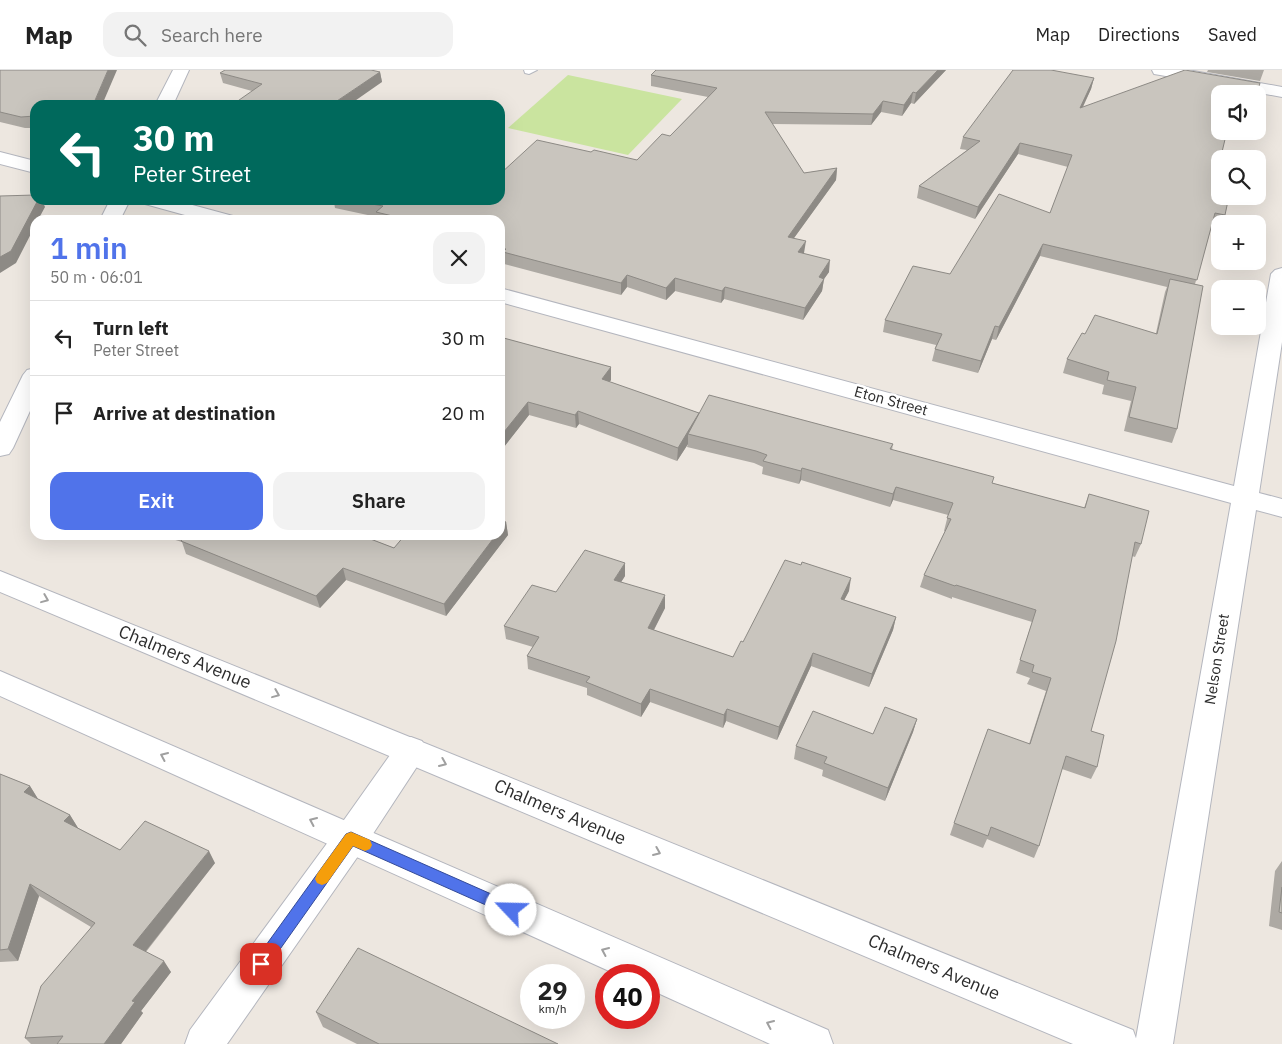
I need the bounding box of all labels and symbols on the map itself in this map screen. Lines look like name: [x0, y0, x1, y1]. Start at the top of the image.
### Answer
street label: Eton Street: [852, 382, 930, 419]
one-way arrow: [40, 593, 49, 603]
street label: Nelson Street: [1200, 612, 1233, 706]
street label: Chalmers Avenue: [115, 619, 255, 694]
one-way arrow: [271, 688, 280, 699]
one-way arrow: [160, 751, 169, 762]
one-way arrow: [438, 757, 447, 767]
street label: Chalmers Avenue: [491, 773, 630, 850]
one-way arrow: [309, 817, 318, 828]
one-way arrow: [652, 846, 661, 857]
position arrow: [484, 883, 536, 935]
street label: Chalmers Avenue: [865, 928, 1004, 1005]
pin: [240, 943, 282, 985]
one-way arrow: [601, 947, 610, 958]
speed limit sign: 40: [595, 964, 660, 1029]
one-way arrow: [766, 1020, 775, 1031]

